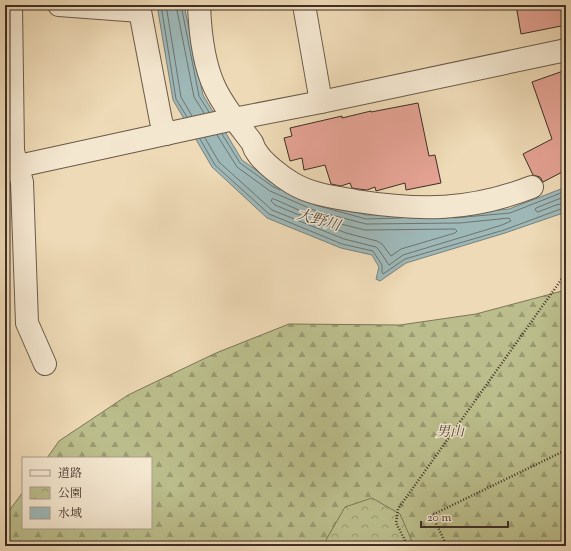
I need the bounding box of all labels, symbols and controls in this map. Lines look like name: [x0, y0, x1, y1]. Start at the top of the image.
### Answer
water label: 大野川: [293, 205, 344, 238]
park label: 男山: [436, 423, 465, 443]
legend: [22, 457, 152, 529]
text: 道路: [58, 465, 82, 483]
text: 公園: [58, 485, 82, 503]
scale bar: [421, 503, 508, 529]
text: 水域: [58, 505, 82, 523]
text: 20 m: [427, 509, 452, 527]

